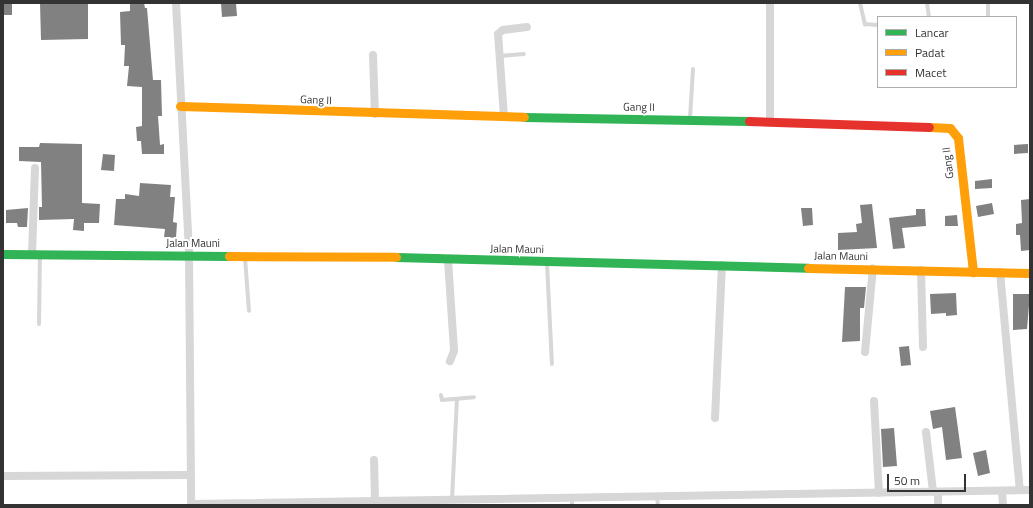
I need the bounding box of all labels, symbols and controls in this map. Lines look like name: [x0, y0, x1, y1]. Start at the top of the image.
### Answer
legend: [877, 16, 1017, 88]
text: Lancar: [915, 23, 949, 42]
text: Padat: [915, 43, 945, 62]
text: Macet: [915, 63, 947, 82]
street label: Gang II: [300, 93, 332, 107]
street label: Gang II: [623, 100, 655, 114]
street label: Gang II: [940, 146, 956, 180]
street label: Jalan Mauni: [166, 236, 220, 250]
street label: Jalan Mauni: [490, 242, 544, 256]
street label: Jalan Mauni: [814, 249, 868, 263]
scale bar: [889, 466, 968, 492]
text: 50 m: [894, 471, 920, 490]

